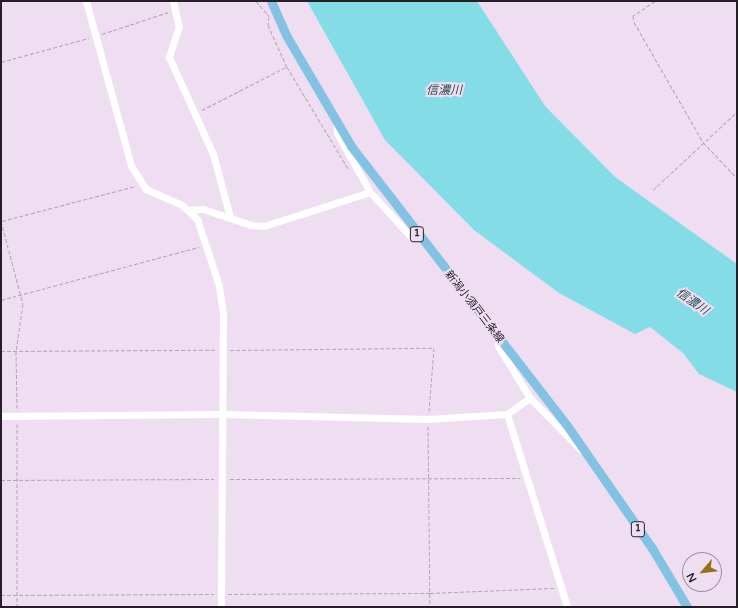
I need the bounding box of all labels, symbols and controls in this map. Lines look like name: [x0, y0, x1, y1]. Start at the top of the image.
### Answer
water label: 信濃川: [426, 84, 462, 98]
road number: 1: [409, 226, 425, 242]
street label: 新潟小須戸三条線: [442, 268, 506, 346]
water label: 信濃川: [673, 286, 711, 318]
road number: 1: [630, 521, 646, 537]
north arrow: [682, 552, 722, 592]
text: N: [684, 570, 700, 584]

